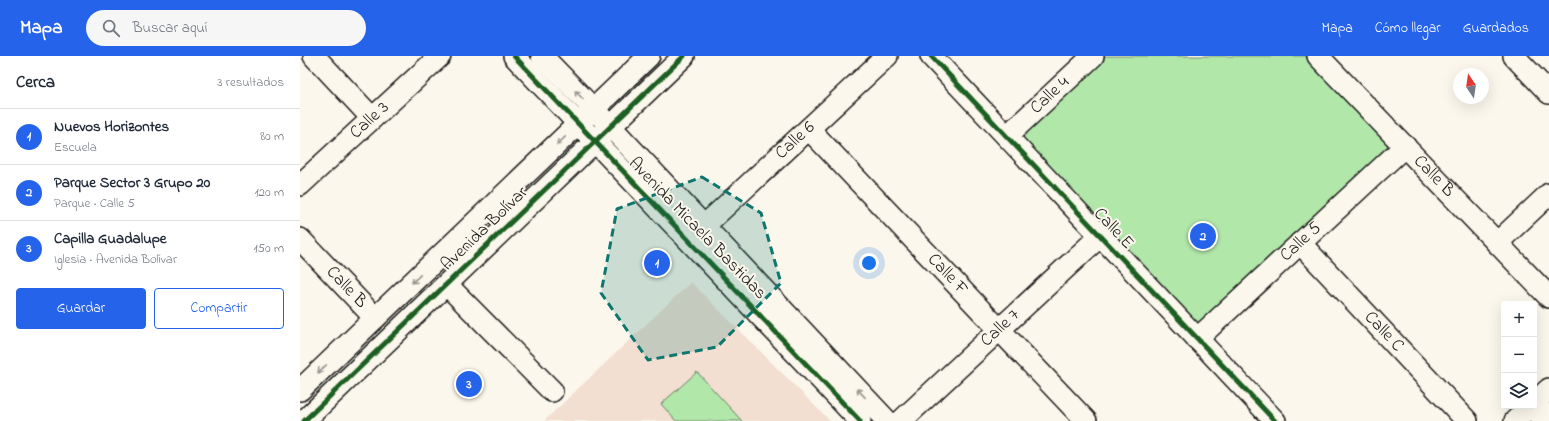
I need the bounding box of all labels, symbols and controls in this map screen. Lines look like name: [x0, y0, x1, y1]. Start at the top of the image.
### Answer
search box: [86, 10, 366, 46]
text: Mapa: [20, 15, 62, 42]
icon: search: [100, 17, 122, 39]
text: Buscar aquí: [132, 17, 207, 39]
text: Mapa: [1322, 18, 1353, 39]
text: Cómo llegar: [1375, 18, 1441, 39]
text: Guardados: [1463, 18, 1529, 39]
north arrow: [1453, 68, 1489, 104]
text: Cerca: [16, 70, 55, 95]
street label: Calle 4: [1025, 70, 1076, 121]
text: 3 resultados: [217, 73, 284, 92]
one-way arrow: [574, 90, 584, 100]
street label: Calle 3: [344, 96, 395, 146]
text: Nuevos Horizontes: [54, 116, 169, 138]
street label: Calle 6: [770, 116, 821, 166]
text: 1: [27, 127, 31, 146]
text: 80 m: [260, 127, 284, 146]
one-way arrow: [556, 137, 566, 146]
text: Escuela: [54, 138, 97, 157]
street label: Calle B: [1407, 149, 1460, 204]
street label: Avenida Micaela Bastidas: [622, 152, 772, 306]
text: Parque Sector 3 Grupo 20: [54, 172, 210, 194]
street label: Avenida Bolívar: [435, 180, 535, 277]
text: 2: [26, 183, 32, 202]
text: 120 m: [254, 183, 284, 202]
text: Parque · Calle 5: [54, 194, 135, 213]
street label: Calle E: [1087, 202, 1139, 256]
street label: Calle 5: [1274, 216, 1328, 268]
pin: 2: [1190, 221, 1216, 251]
text: Capilla Guadalupe: [54, 228, 167, 250]
text: 3: [26, 239, 32, 258]
text: 150 m: [253, 239, 284, 258]
pin: 1: [644, 248, 670, 278]
street label: Calle F: [921, 248, 974, 302]
text: Iglesia · Avenida Bolívar: [54, 250, 177, 269]
your location: [859, 253, 879, 273]
street label: Calle B: [319, 260, 373, 315]
one-way arrow: [411, 274, 421, 284]
button: Guardar: [16, 288, 146, 329]
button: Compartir: [154, 288, 284, 329]
map controls: [1501, 301, 1537, 409]
button: +: [1501, 301, 1537, 337]
street label: Calle 7: [975, 303, 1027, 353]
street label: Calle C: [1358, 306, 1410, 359]
button: −: [1501, 337, 1537, 373]
one-way arrow: [317, 364, 327, 374]
pin: 3: [456, 369, 482, 399]
button: layers: [1501, 373, 1537, 409]
one-way arrow: [857, 388, 866, 398]

